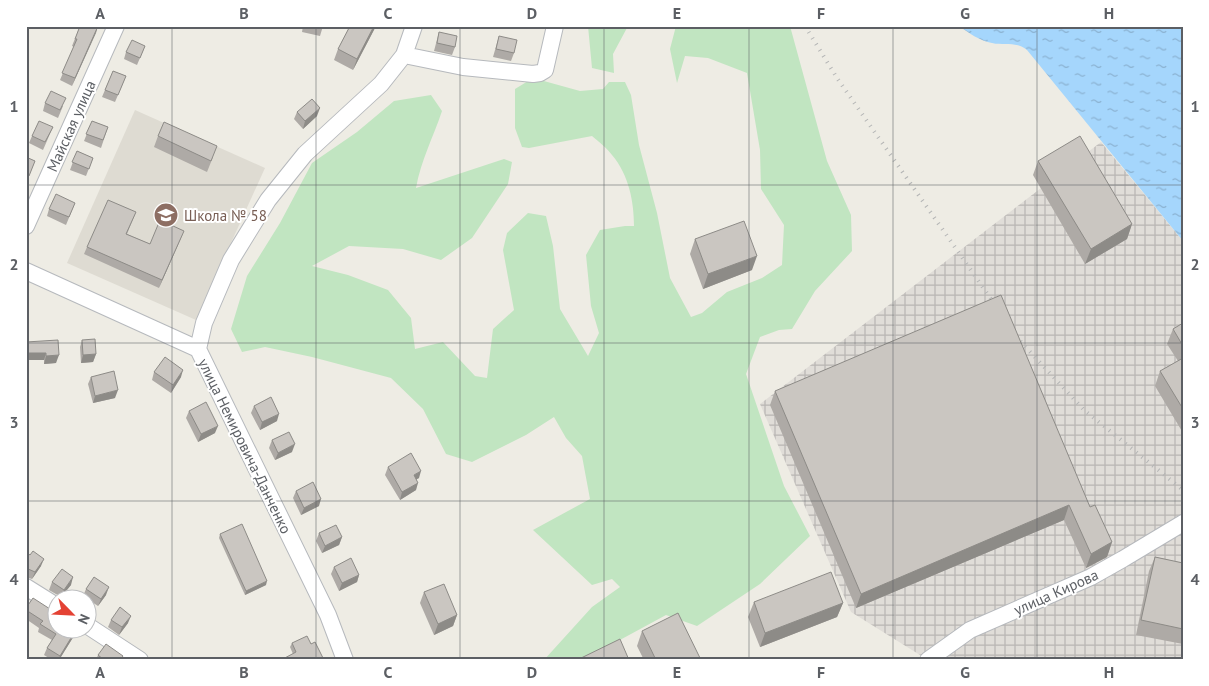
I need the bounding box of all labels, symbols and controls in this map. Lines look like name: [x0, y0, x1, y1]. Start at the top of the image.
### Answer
text: A: [95, 3, 105, 23]
text: B: [239, 3, 249, 23]
text: C: [384, 3, 393, 23]
text: D: [527, 3, 537, 23]
text: E: [673, 3, 681, 23]
text: F: [817, 3, 825, 23]
text: G: [960, 3, 970, 23]
text: H: [1104, 3, 1114, 23]
street label: Майская улица: [42, 77, 100, 175]
text: 1: [9, 96, 19, 116]
text: 1: [1190, 96, 1200, 116]
school or university icon: Школа № 58: [153, 202, 179, 228]
place label: Школа № 58: [184, 206, 267, 225]
text: 2: [9, 254, 19, 274]
text: 2: [1190, 254, 1200, 274]
street label: улица Немировича-Данченко: [194, 355, 296, 537]
text: 3: [9, 412, 19, 432]
text: 3: [1190, 412, 1200, 432]
street label: улица Кирова: [1011, 565, 1101, 619]
text: 4: [9, 569, 19, 589]
text: 4: [1190, 569, 1200, 589]
north arrow: [48, 588, 98, 638]
text: N: [74, 611, 94, 627]
text: A: [95, 662, 105, 682]
text: B: [239, 662, 249, 682]
text: C: [384, 662, 393, 682]
text: D: [527, 662, 537, 682]
text: E: [673, 662, 681, 682]
text: F: [817, 662, 825, 682]
text: G: [960, 662, 970, 682]
text: H: [1104, 662, 1114, 682]

